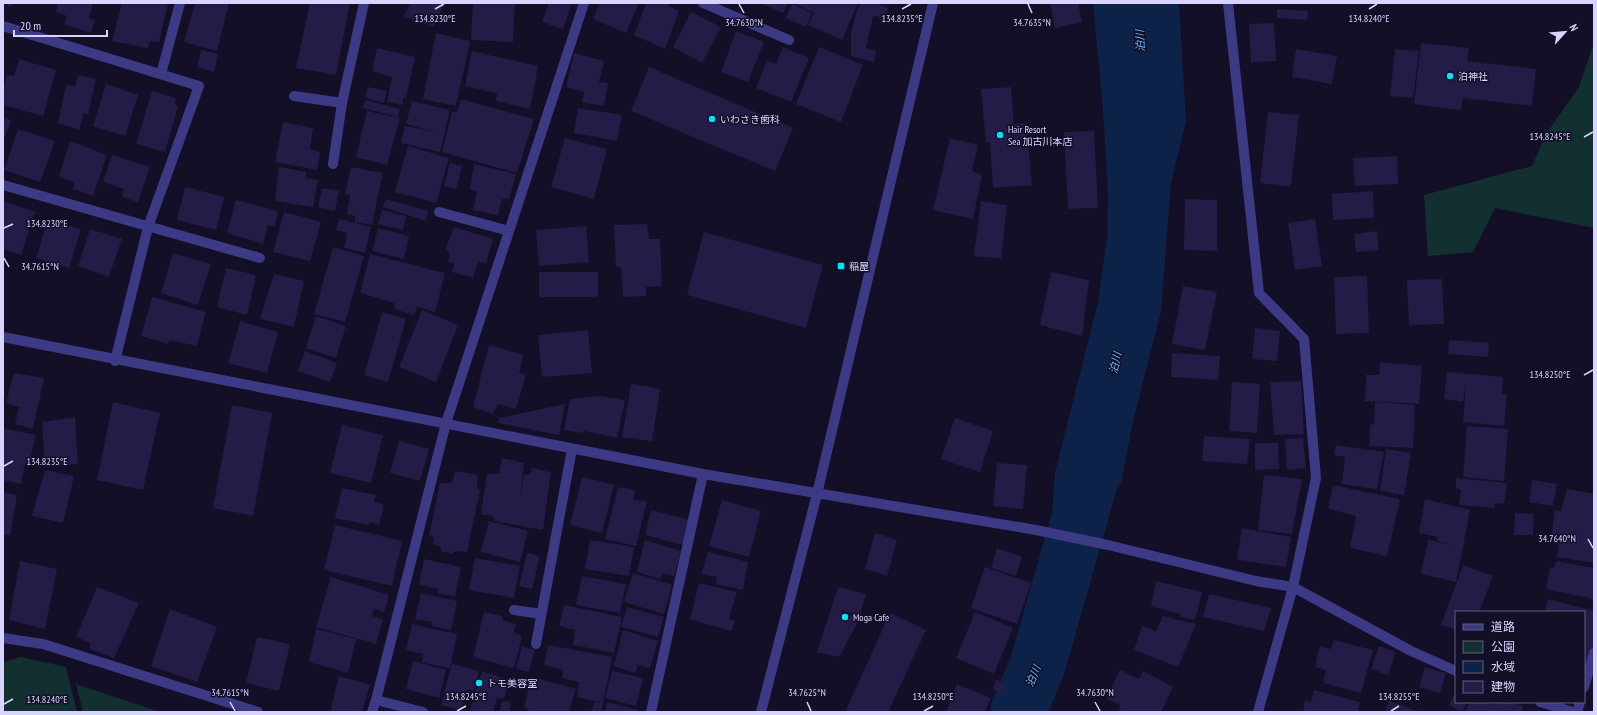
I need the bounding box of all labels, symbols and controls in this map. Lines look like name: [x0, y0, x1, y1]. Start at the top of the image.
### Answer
scale bar: [14, 12, 107, 38]
text: 134.8230°E: [415, 12, 456, 25]
text: 134.8235°E: [882, 12, 923, 25]
text: 134.8240°E: [1349, 12, 1390, 25]
north arrow: [1545, 12, 1585, 52]
text: 34.7630°N: [725, 16, 763, 29]
text: 34.7635°N: [1013, 16, 1051, 29]
text: 20 m: [20, 18, 41, 33]
text: N: [1566, 22, 1582, 33]
water label: 泊川: [1133, 29, 1147, 52]
place label: 泊神社: [1458, 70, 1488, 83]
marker: 泊神社: [1445, 71, 1455, 81]
place label: いわさき歯科: [720, 113, 780, 126]
marker: いわさき歯科: [707, 114, 717, 124]
place label: Hair Resort Sea 加古川本店: [1008, 123, 1073, 148]
marker: Hair Resort Sea 加古川本店: [995, 130, 1005, 140]
text: 134.8245°E: [1530, 130, 1571, 143]
text: 134.8230°E: [27, 217, 68, 230]
text: 34.7615°N: [21, 260, 59, 273]
place label: 稲屋: [849, 260, 869, 273]
marker: 稲屋: [836, 261, 846, 271]
water label: 泊川: [1106, 350, 1124, 375]
text: 134.8250°E: [1530, 368, 1571, 381]
text: 134.8235°E: [27, 455, 68, 468]
text: 34.7640°N: [1538, 532, 1576, 545]
place label: Moga Cafe: [853, 611, 889, 624]
legend: [1455, 611, 1585, 703]
marker: Moga Cafe: [840, 612, 850, 622]
text: 道路: [1491, 619, 1515, 634]
text: 公園: [1491, 639, 1515, 654]
text: 水域: [1491, 659, 1515, 674]
water label: 泊川: [1022, 662, 1044, 689]
place label: トモ美容室: [487, 677, 537, 690]
marker: トモ美容室: [474, 678, 484, 688]
text: 建物: [1491, 679, 1515, 694]
text: 34.7615°N: [211, 686, 249, 699]
text: 34.7625°N: [788, 686, 826, 699]
text: 34.7630°N: [1076, 686, 1114, 699]
text: 134.8245°E: [446, 690, 487, 703]
text: 134.8250°E: [913, 690, 954, 703]
text: 134.8255°E: [1379, 690, 1420, 703]
text: 134.8240°E: [27, 693, 68, 706]

